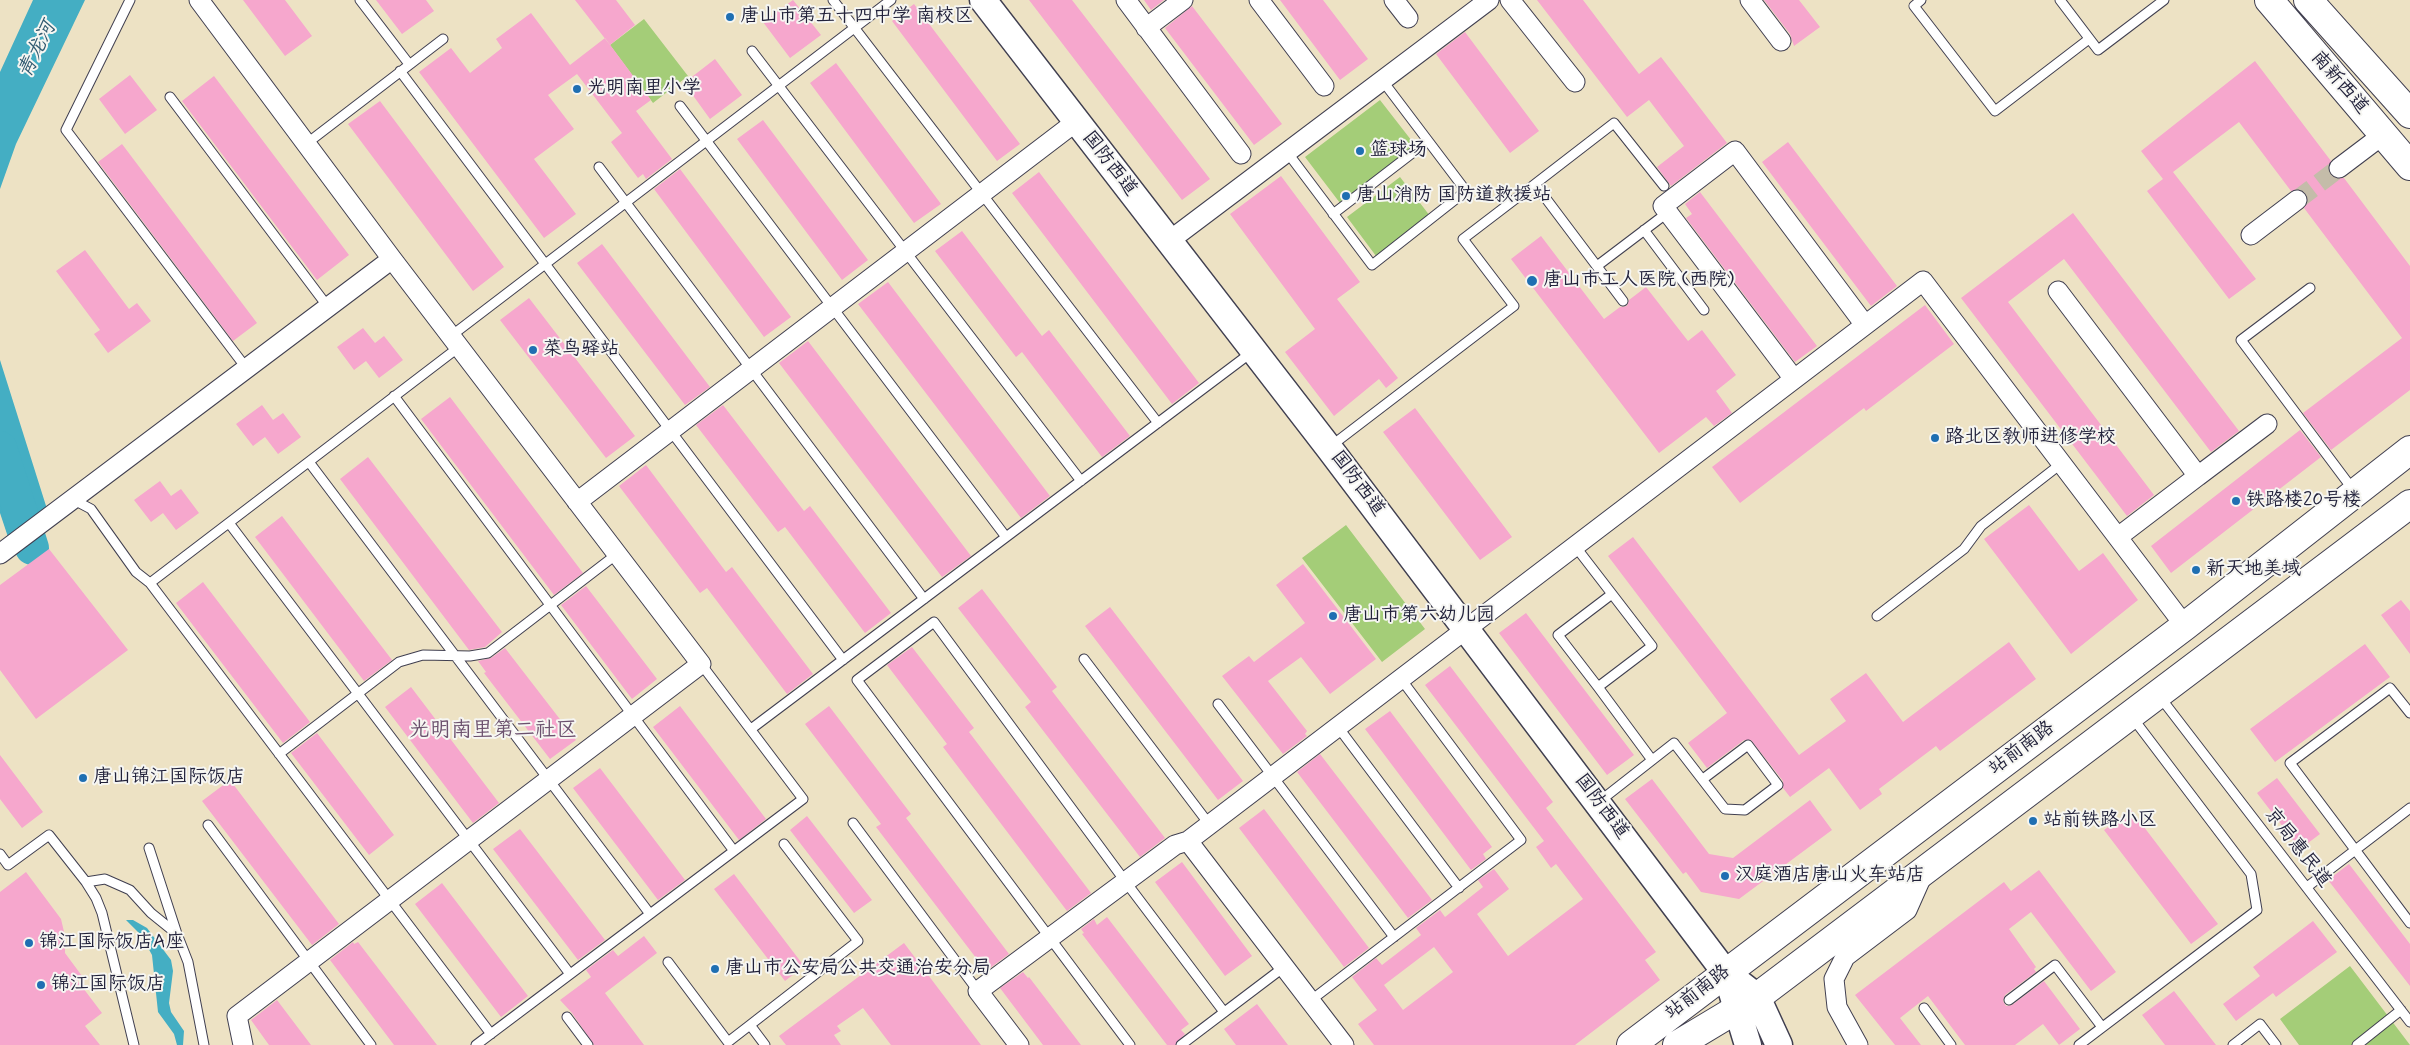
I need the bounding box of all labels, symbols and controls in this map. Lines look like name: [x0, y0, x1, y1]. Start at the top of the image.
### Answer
place label: 唐山市第五十四中学 南校区: [740, 6, 973, 28]
marker: 唐山市第五十四中学 南校区: [724, 11, 736, 23]
water label: 青龙河: [14, 18, 62, 82]
street label: 南新西道: [2305, 47, 2373, 119]
place label: 光明南里小学: [587, 78, 701, 100]
marker: 光明南里小学: [571, 83, 583, 95]
street label: 国防西道: [1077, 127, 1141, 201]
place label: 篮球场: [1370, 140, 1427, 162]
marker: 篮球场: [1354, 145, 1366, 157]
place label: 唐山消防 国防道救援站: [1356, 185, 1551, 207]
marker: 唐山消防 国防道救援站: [1340, 190, 1352, 202]
place label: 唐山市工人医院 (西院): [1543, 270, 1734, 292]
marker: 唐山市工人医院 (西院): [1525, 274, 1539, 288]
place label: 菜鸟驿站: [543, 339, 619, 361]
marker: 菜鸟驿站: [527, 344, 539, 356]
place label: 路北区教师进修学校: [1945, 427, 2116, 449]
marker: 路北区教师进修学校: [1929, 432, 1941, 444]
street label: 国防西道: [1325, 447, 1389, 521]
place label: 铁路楼20号楼: [2246, 490, 2361, 512]
marker: 铁路楼20号楼: [2230, 495, 2242, 507]
place label: 新天地美域: [2206, 559, 2301, 581]
marker: 新天地美域: [2190, 564, 2202, 576]
place label: 唐山市第六幼儿园: [1343, 605, 1495, 627]
marker: 唐山市第六幼儿园: [1327, 610, 1339, 622]
street label: 站前南路: [1985, 717, 2059, 781]
district label: 光明南里第二社区: [409, 719, 577, 745]
place label: 唐山锦江国际饭店: [93, 767, 245, 789]
street label: 国防西道: [1569, 770, 1633, 844]
marker: 唐山锦江国际饭店: [77, 772, 89, 784]
street label: 京局惠民道: [2259, 804, 2335, 892]
place label: 站前铁路小区: [2043, 810, 2157, 832]
marker: 站前铁路小区: [2027, 815, 2039, 827]
place label: 汉庭酒店唐山火车站店: [1735, 865, 1925, 887]
marker: 汉庭酒店唐山火车站店: [1719, 870, 1731, 882]
place label: 锦江国际饭店A座: [39, 932, 184, 954]
marker: 锦江国际饭店A座: [23, 937, 35, 949]
place label: 唐山市公安局公共交通治安分局: [725, 958, 991, 980]
street label: 站前南路: [1661, 961, 1735, 1025]
marker: 唐山市公安局公共交通治安分局: [709, 963, 721, 975]
place label: 锦江国际饭店: [51, 974, 165, 996]
marker: 锦江国际饭店: [35, 979, 47, 991]

